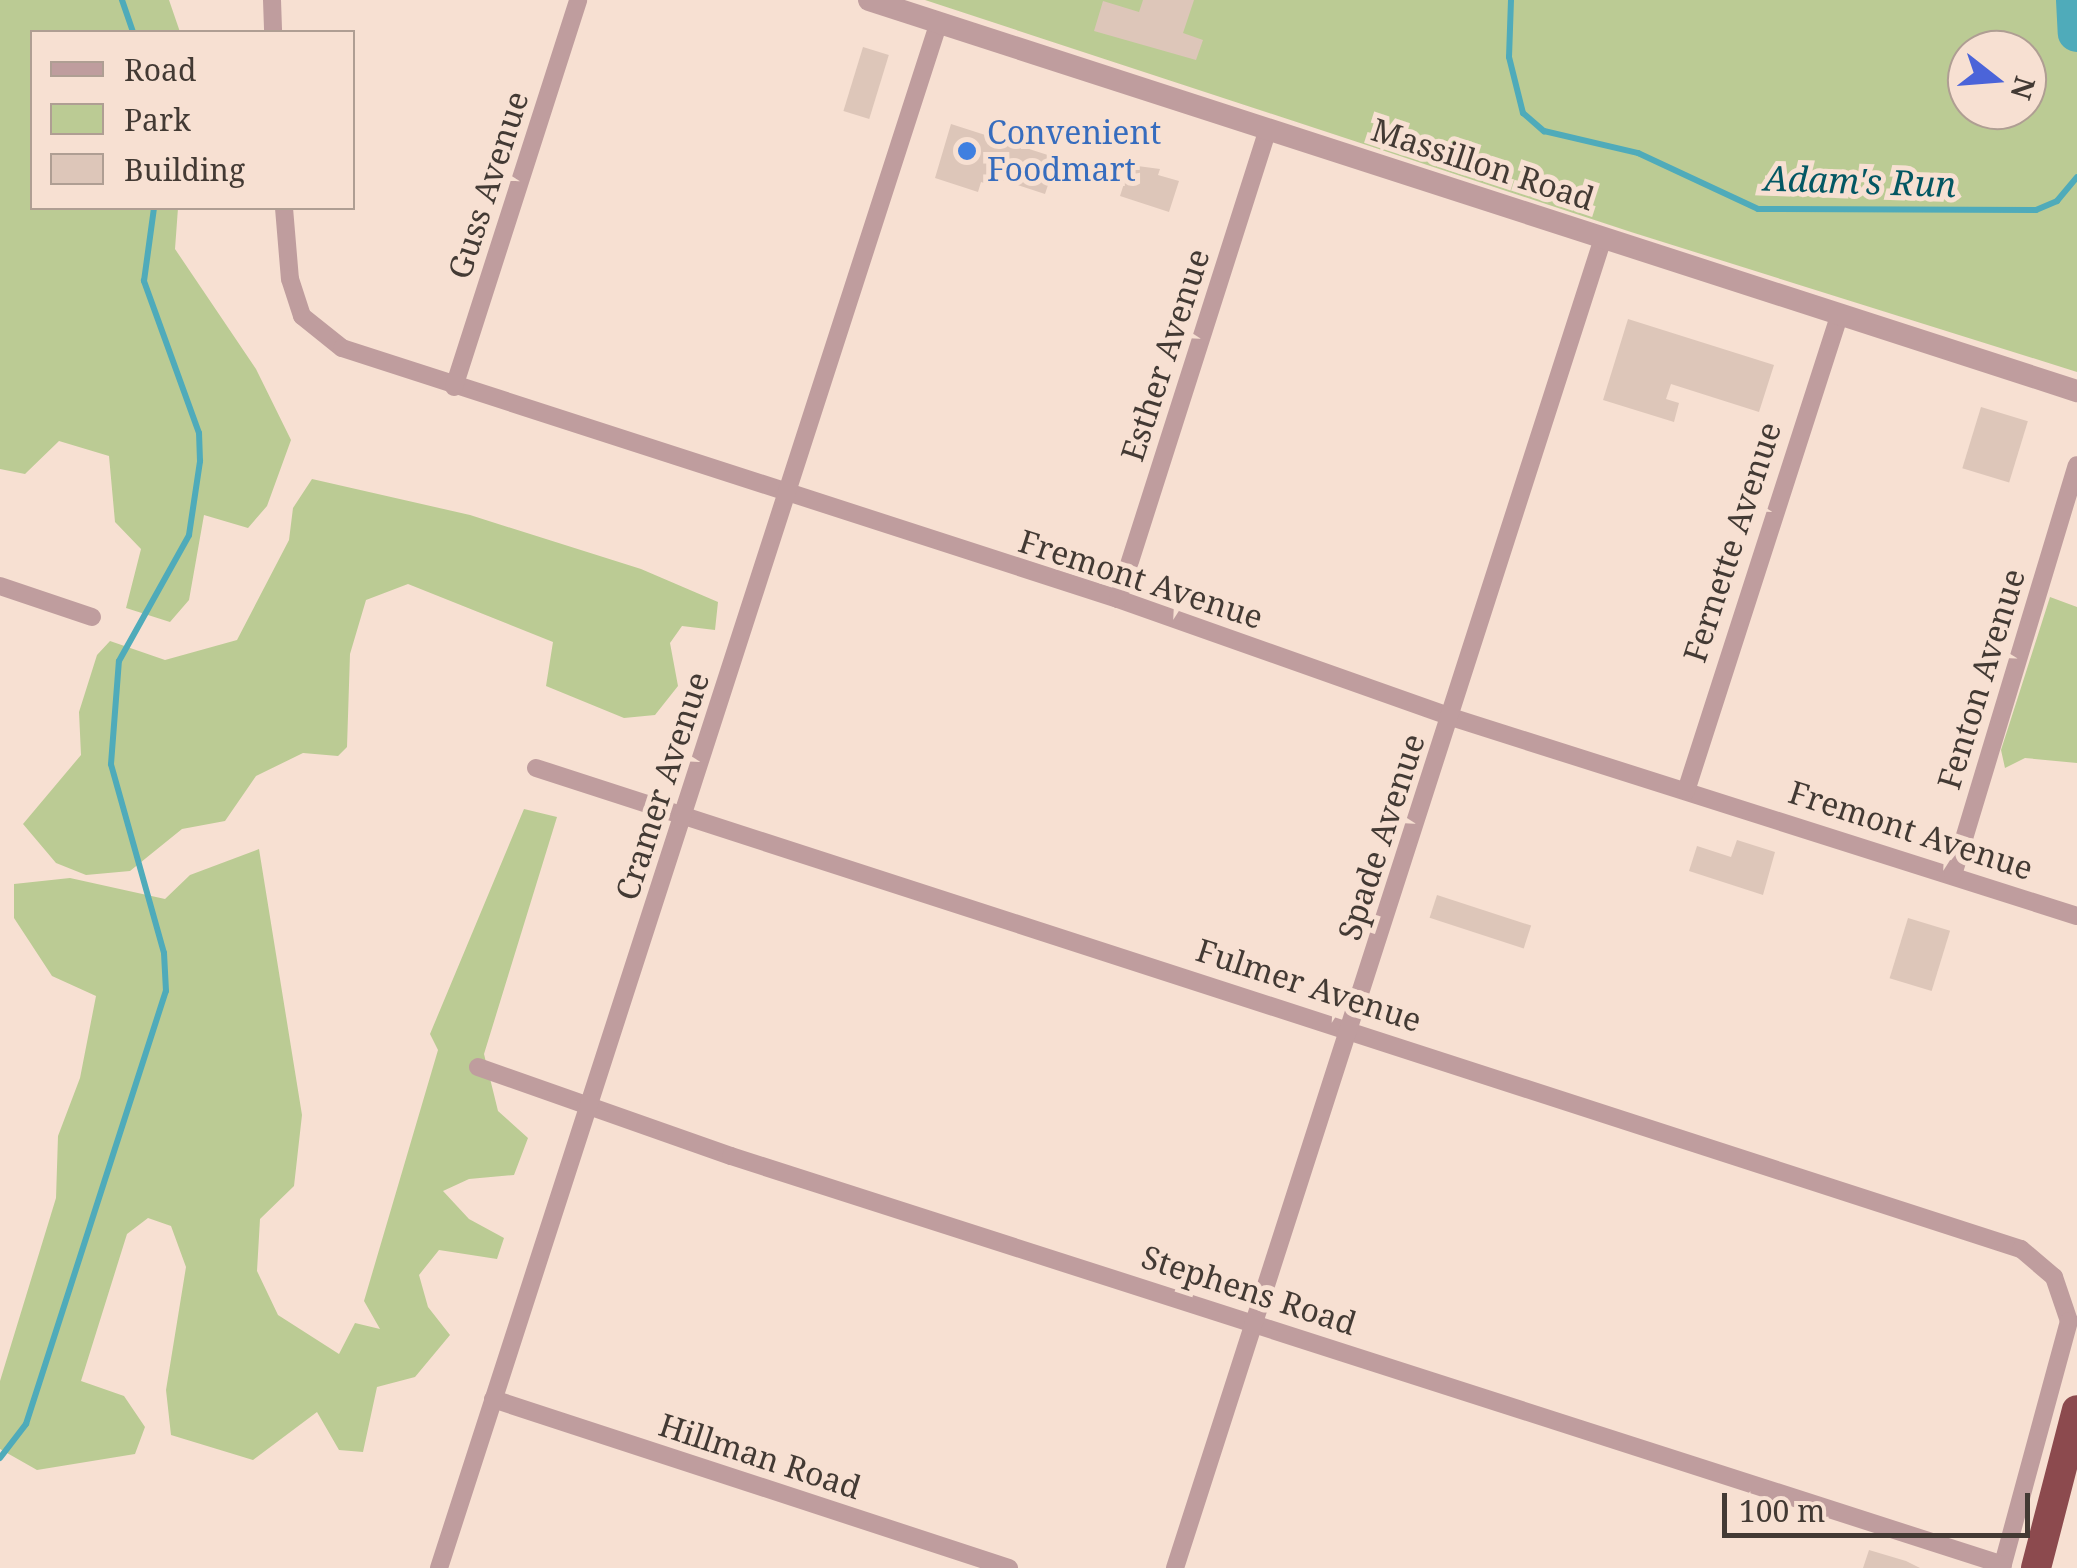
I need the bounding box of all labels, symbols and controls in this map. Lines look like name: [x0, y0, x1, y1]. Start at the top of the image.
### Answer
legend: [30, 30, 355, 210]
north arrow: [1947, 30, 2047, 130]
text: Road: [124, 49, 196, 90]
text: N: [2002, 72, 2045, 104]
street label: Guss Avenue: [440, 86, 536, 284]
text: Park: [124, 99, 191, 140]
street label: Massillon Road: [1367, 110, 1599, 218]
place label: Convenient Foodmart: [987, 114, 1161, 189]
marker: Convenient Foodmart: [956, 140, 978, 162]
text: Building: [124, 149, 245, 190]
water label: Adam's Run: [1763, 157, 1957, 205]
street label: Esther Avenue: [1113, 244, 1217, 466]
street label: Fernette Avenue: [1675, 417, 1789, 667]
street label: Fremont Avenue: [1014, 521, 1268, 637]
street label: Fenton Avenue: [1929, 564, 2033, 794]
street label: Cramer Avenue: [607, 667, 717, 905]
street label: Spade Avenue: [1330, 729, 1432, 945]
street label: Fremont Avenue: [1784, 772, 2038, 888]
street label: Fulmer Avenue: [1192, 931, 1426, 1039]
street label: Stephens Road: [1137, 1237, 1361, 1343]
street label: Hillman Road: [654, 1405, 866, 1507]
scale bar: [1727, 1473, 2034, 1535]
text: 100 m: [1739, 1490, 1825, 1531]

